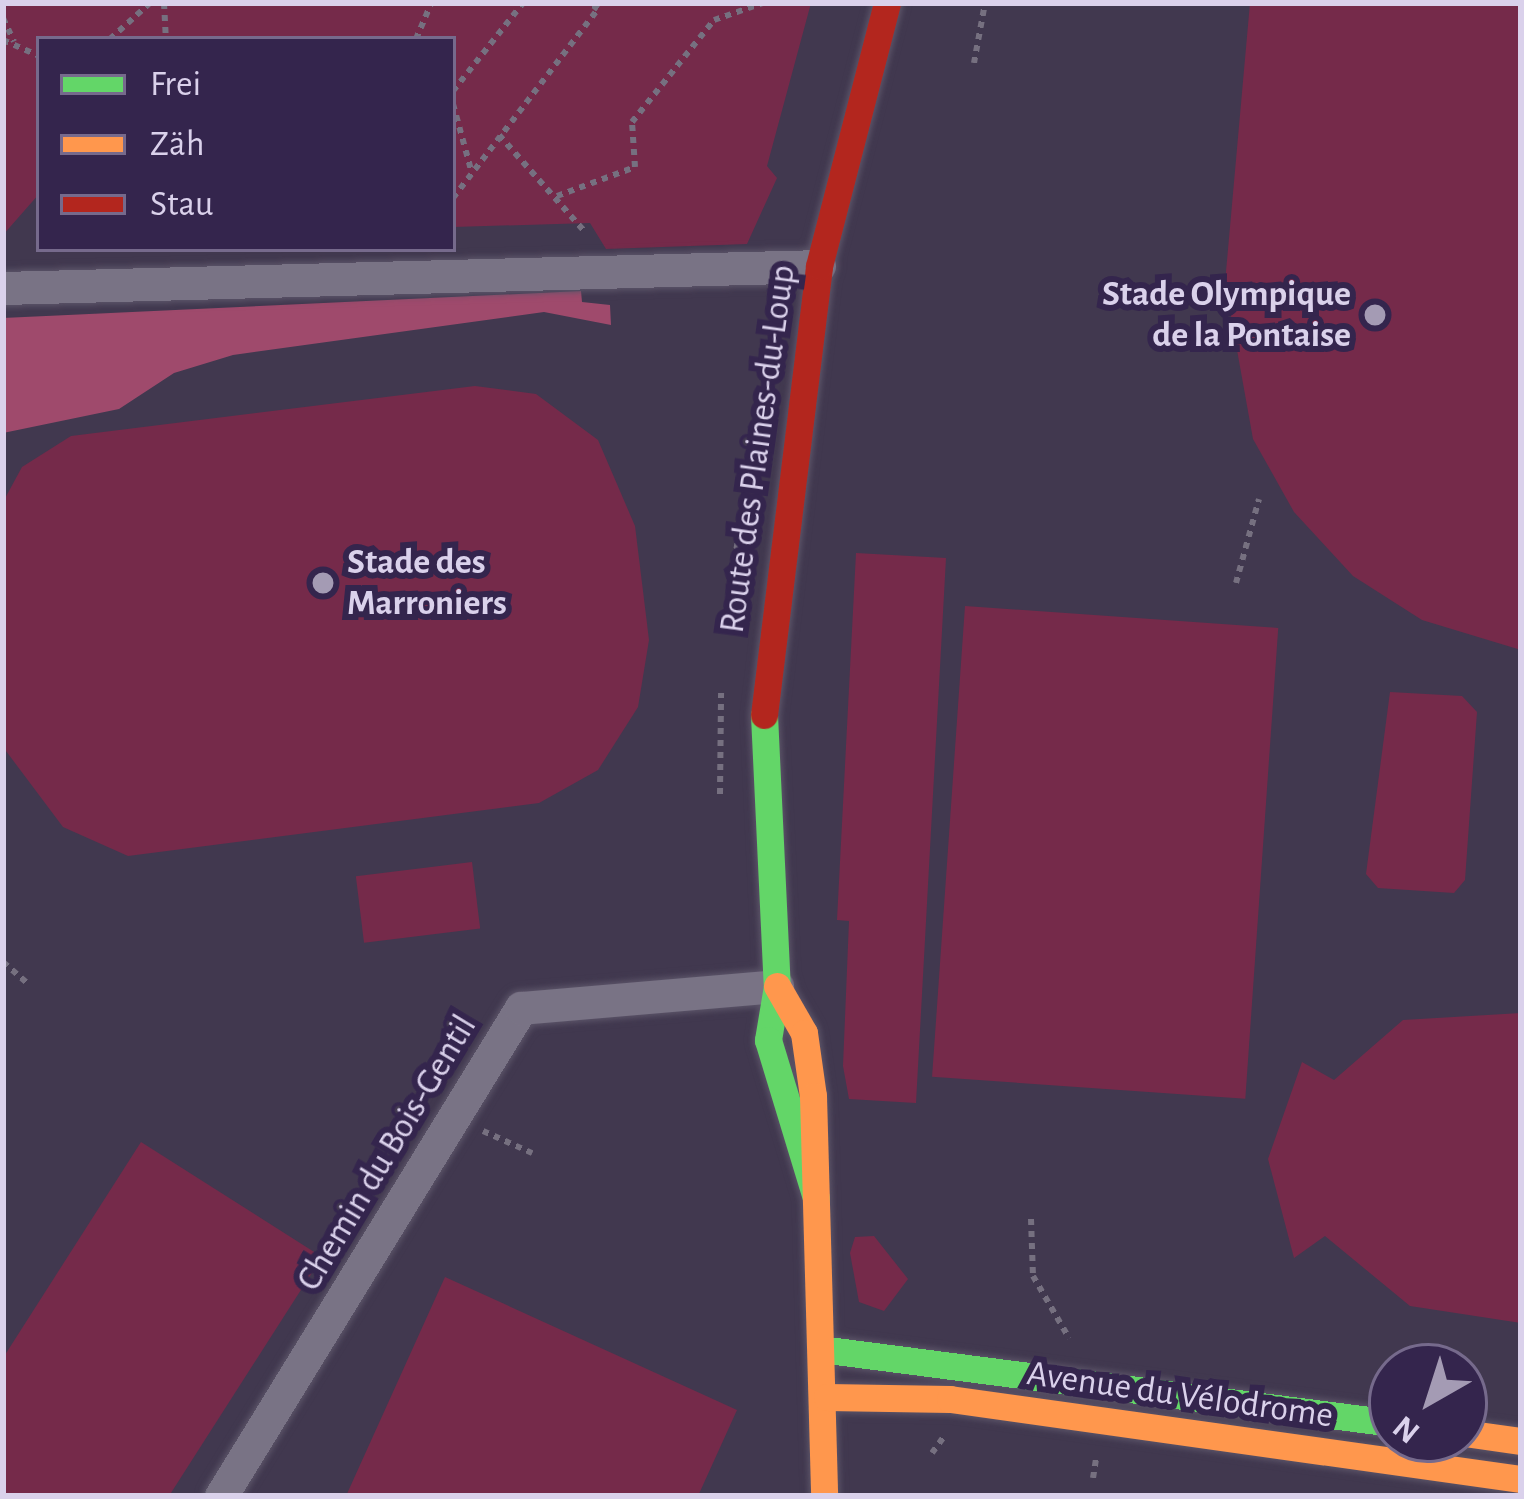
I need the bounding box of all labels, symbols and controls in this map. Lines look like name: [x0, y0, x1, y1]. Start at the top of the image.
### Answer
legend: [36, 36, 456, 252]
text: Frei: [150, 66, 201, 102]
text: Zäh: [150, 126, 204, 162]
text: Stau: [150, 186, 213, 222]
street label: Route des Plaines-du-Loup: [711, 262, 805, 636]
place label: Stade Olympique de la Pontaise: [1102, 272, 1351, 357]
marker: Stade Olympique de la Pontaise: [1362, 302, 1388, 328]
place label: Stade des Marroniers: [347, 540, 507, 625]
marker: Stade des Marroniers: [310, 570, 336, 596]
street label: Chemin du Bois-Gentil: [288, 1007, 486, 1299]
north arrow: [1368, 1343, 1488, 1463]
street label: Avenue du Vélodrome: [1024, 1352, 1336, 1438]
text: N: [1388, 1409, 1426, 1449]

